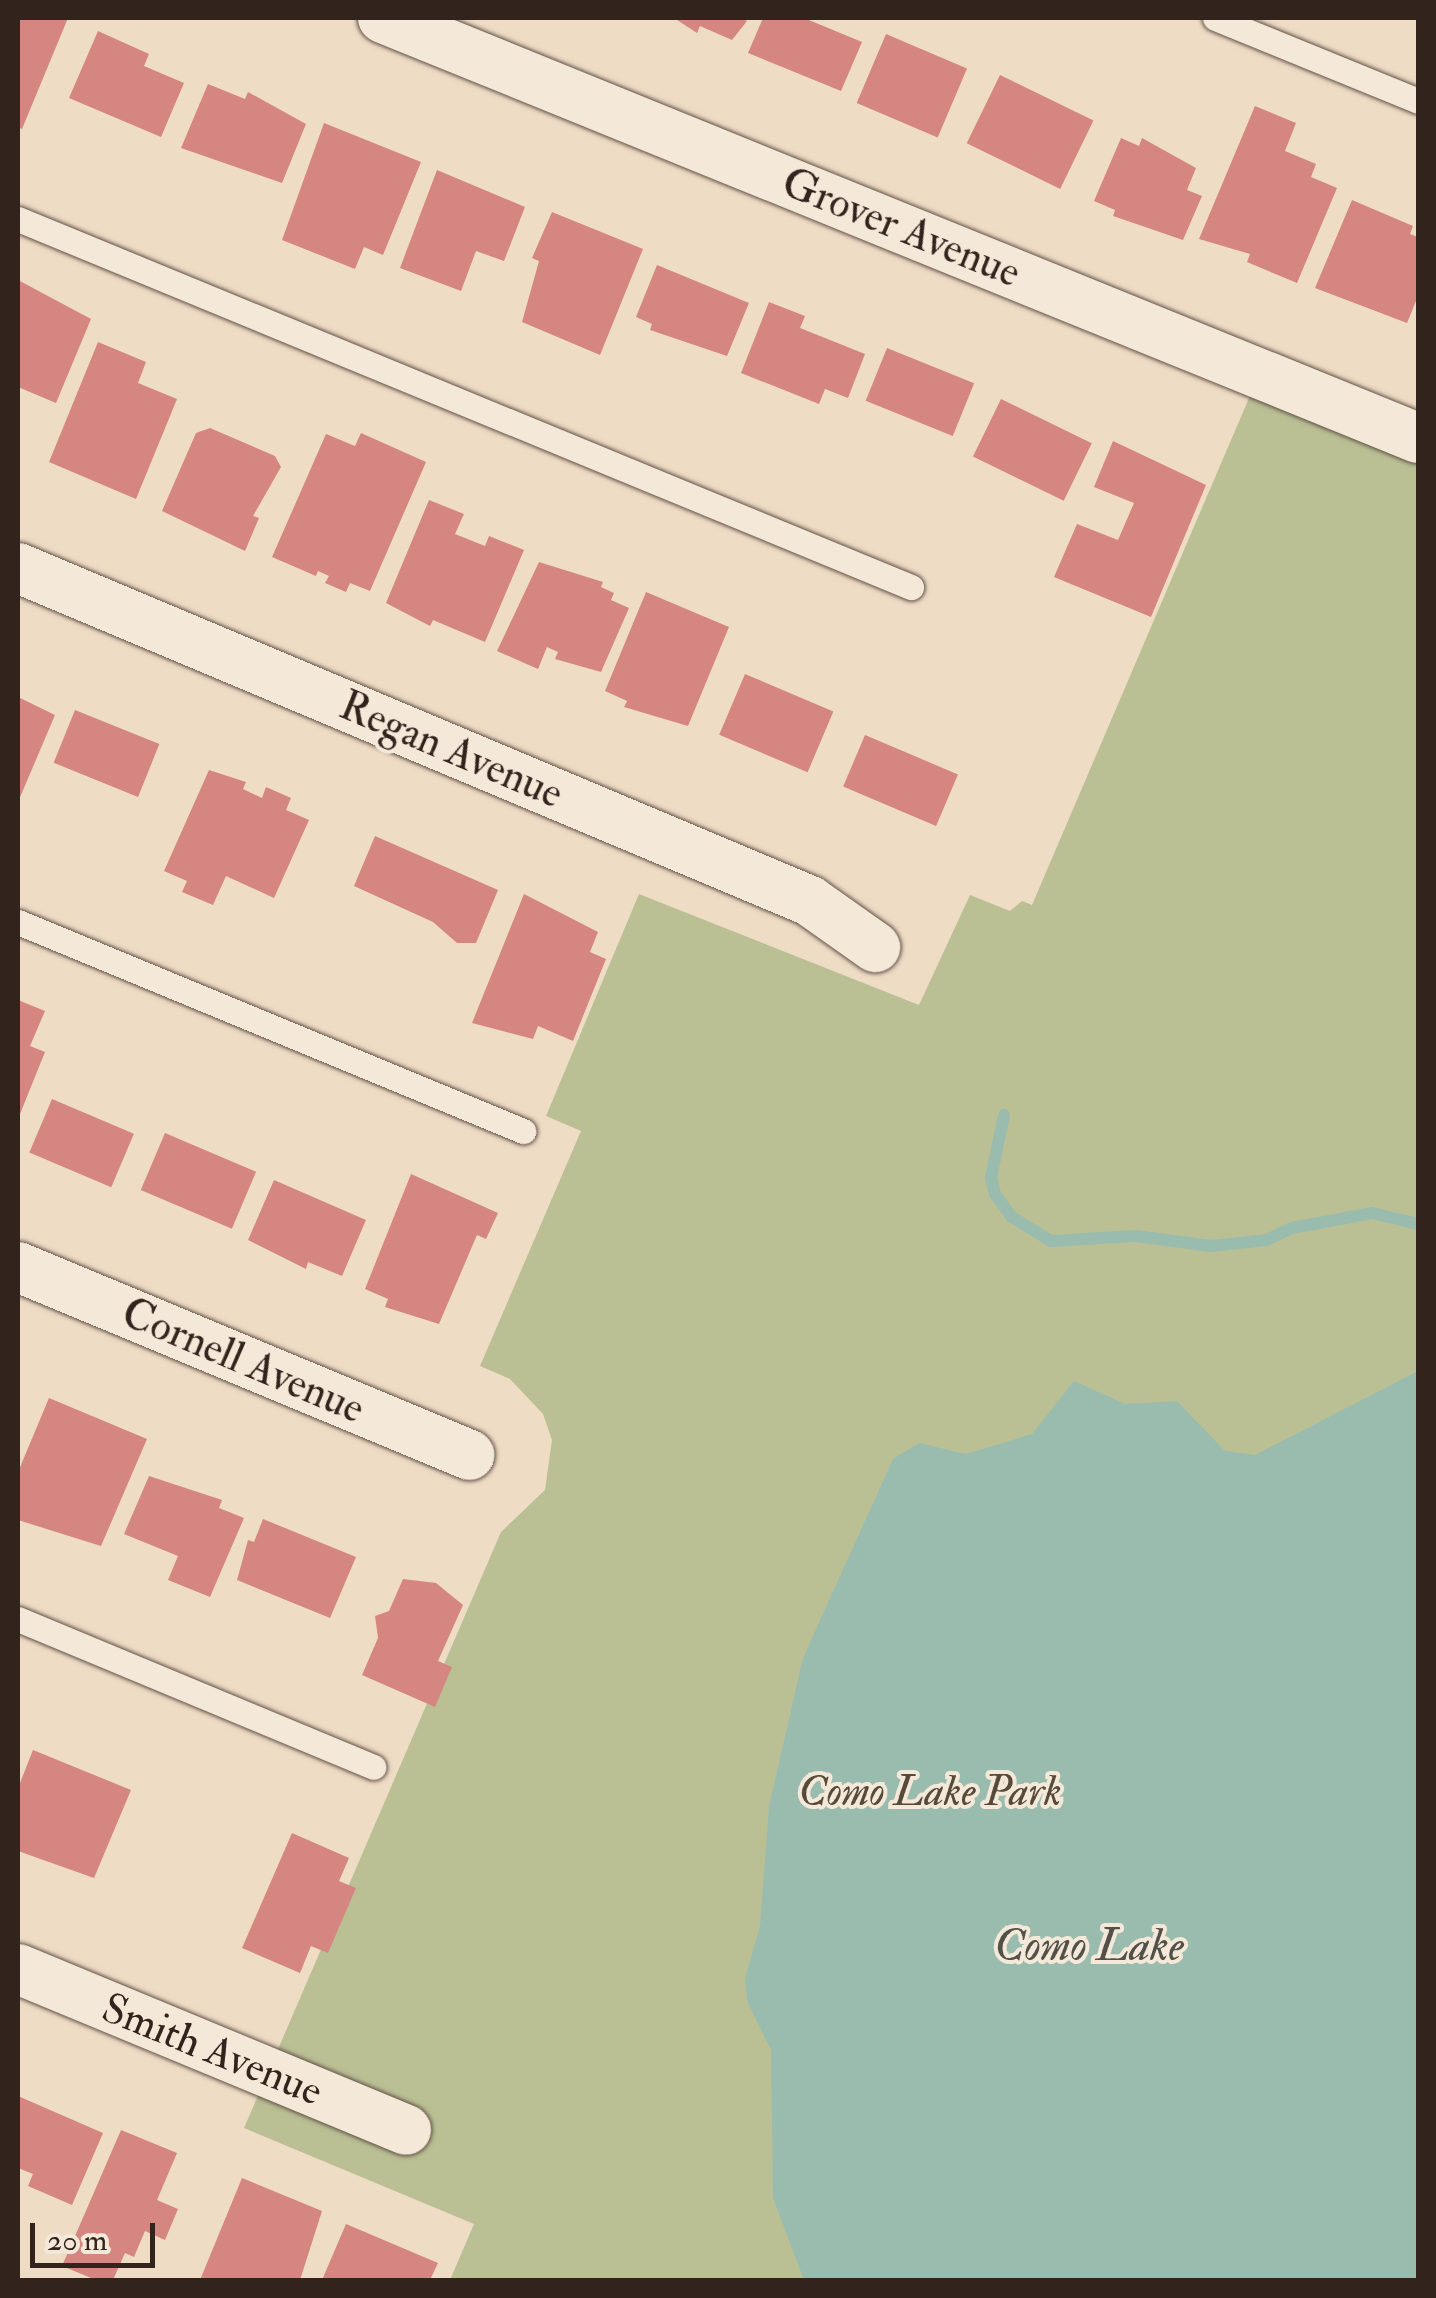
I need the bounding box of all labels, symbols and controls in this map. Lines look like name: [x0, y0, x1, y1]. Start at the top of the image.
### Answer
street label: Grover Avenue: [775, 157, 1027, 299]
street label: Regan Avenue: [332, 680, 570, 820]
street label: Cornell Avenue: [114, 1287, 372, 1435]
park label: Como Lake Park: [799, 1767, 1061, 1817]
water label: Como Lake: [994, 1920, 1184, 1974]
street label: Smith Avenue: [95, 1983, 329, 2117]
scale bar: [35, 2203, 160, 2265]
text: 20 m: [47, 2222, 107, 2259]

